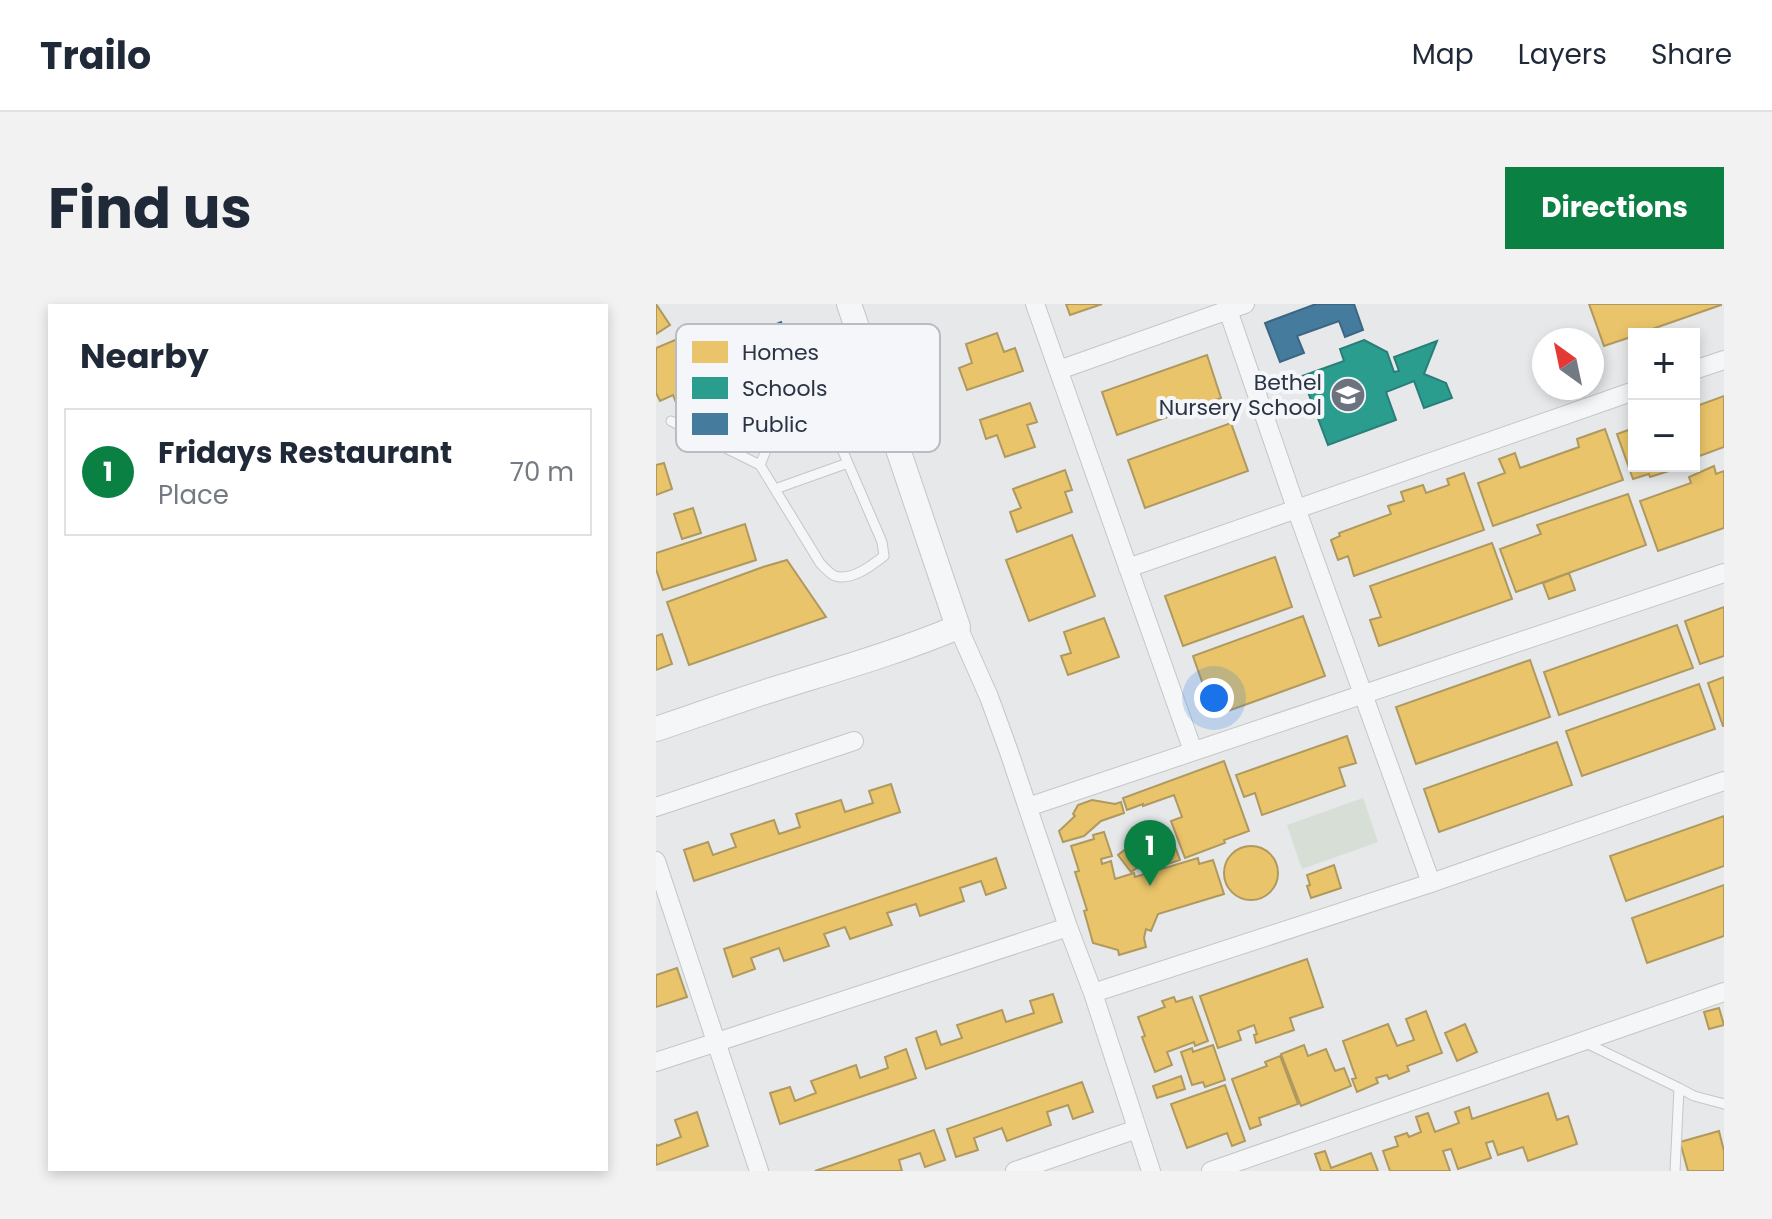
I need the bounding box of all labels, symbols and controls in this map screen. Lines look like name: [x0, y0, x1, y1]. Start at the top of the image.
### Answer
text: Trailo: [40, 29, 151, 82]
text: Map: [1412, 35, 1474, 74]
text: Layers: [1518, 35, 1607, 74]
text: Share: [1651, 35, 1732, 74]
button: Directions: [1505, 167, 1724, 249]
text: Find us: [48, 169, 252, 248]
legend: [676, 324, 940, 452]
north arrow: [1532, 328, 1604, 400]
map controls: [1628, 328, 1700, 472]
button: +: [1628, 328, 1700, 400]
text: Nearby: [80, 332, 209, 380]
text: Homes: [742, 337, 819, 368]
place label: Bethel Nursery School: [1159, 367, 1322, 423]
text: Schools: [742, 373, 827, 404]
school or university icon: Bethel Nursery School: [1329, 376, 1367, 414]
button: −: [1628, 400, 1700, 472]
text: Public: [742, 409, 808, 440]
text: Fridays Restaurant: [158, 431, 452, 474]
text: 1: [103, 454, 113, 490]
text: 70 m: [510, 454, 574, 490]
text: Place: [158, 477, 229, 513]
your location: [1194, 678, 1234, 718]
pin: 1: [1124, 820, 1176, 886]

